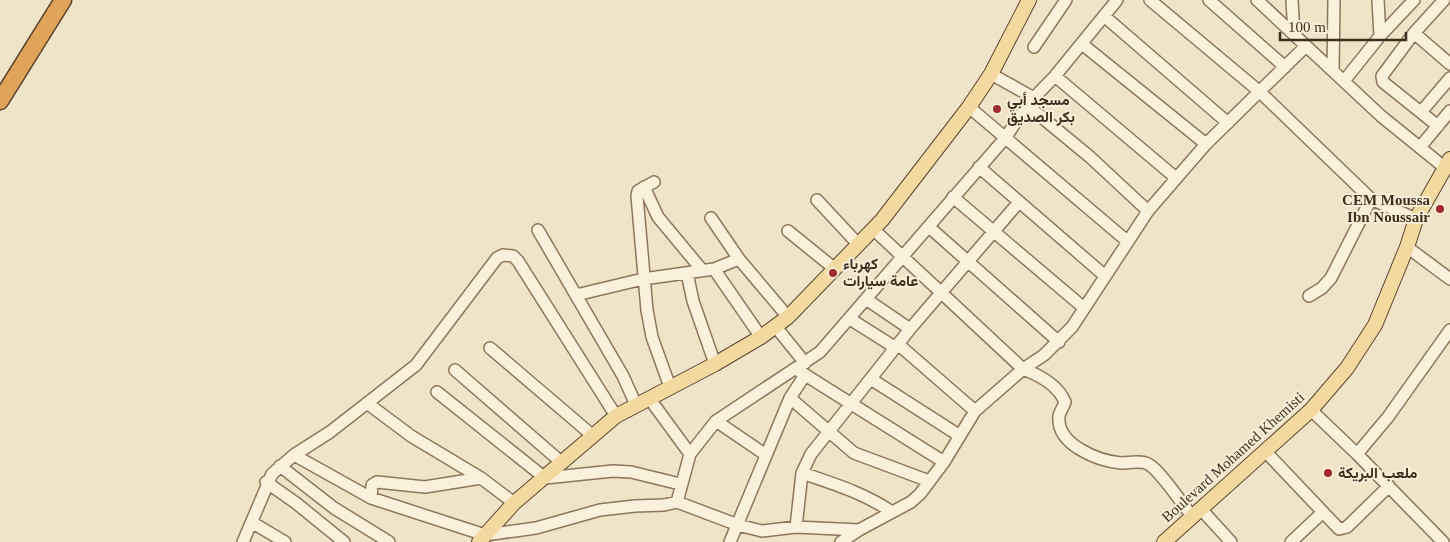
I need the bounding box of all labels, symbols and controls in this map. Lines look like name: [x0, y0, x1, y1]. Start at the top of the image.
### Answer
scale bar: [1280, 10, 1406, 42]
text: 100 m: [1288, 19, 1326, 35]
place label: مسجد أبي بكر الصديق: [1007, 92, 1075, 126]
marker: مسجد أبي بكر الصديق: [991, 103, 1003, 115]
place label: CEM Moussa Ibn Noussair: [1342, 192, 1430, 225]
marker: CEM Moussa Ibn Noussair: [1434, 203, 1446, 215]
place label: كهرباء عامة سيارات: [843, 256, 918, 290]
marker: كهرباء عامة سيارات: [827, 267, 839, 279]
street label: Boulevard Mohamed Khemisti: [1159, 389, 1307, 525]
place label: ملعب البريكة: [1338, 465, 1417, 482]
marker: ملعب البريكة: [1322, 467, 1334, 479]

